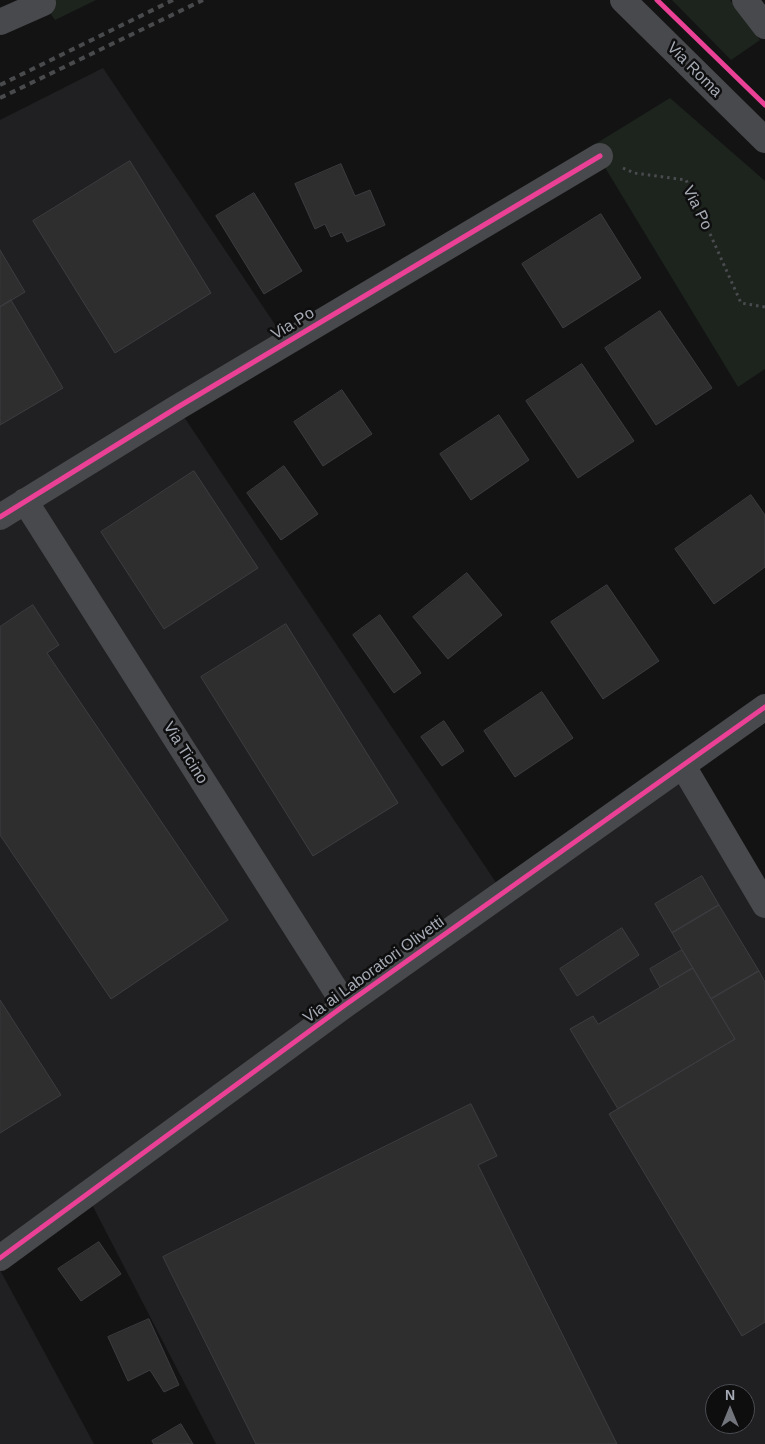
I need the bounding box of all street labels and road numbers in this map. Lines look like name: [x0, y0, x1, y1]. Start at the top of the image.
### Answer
street label: Via Roma: [662, 38, 726, 102]
street label: Via Po: [678, 183, 716, 233]
street label: Via Po: [268, 304, 318, 344]
street label: Via Ticino: [158, 718, 212, 788]
street label: Via ai Laboratori Olivetti: [300, 912, 448, 1028]

